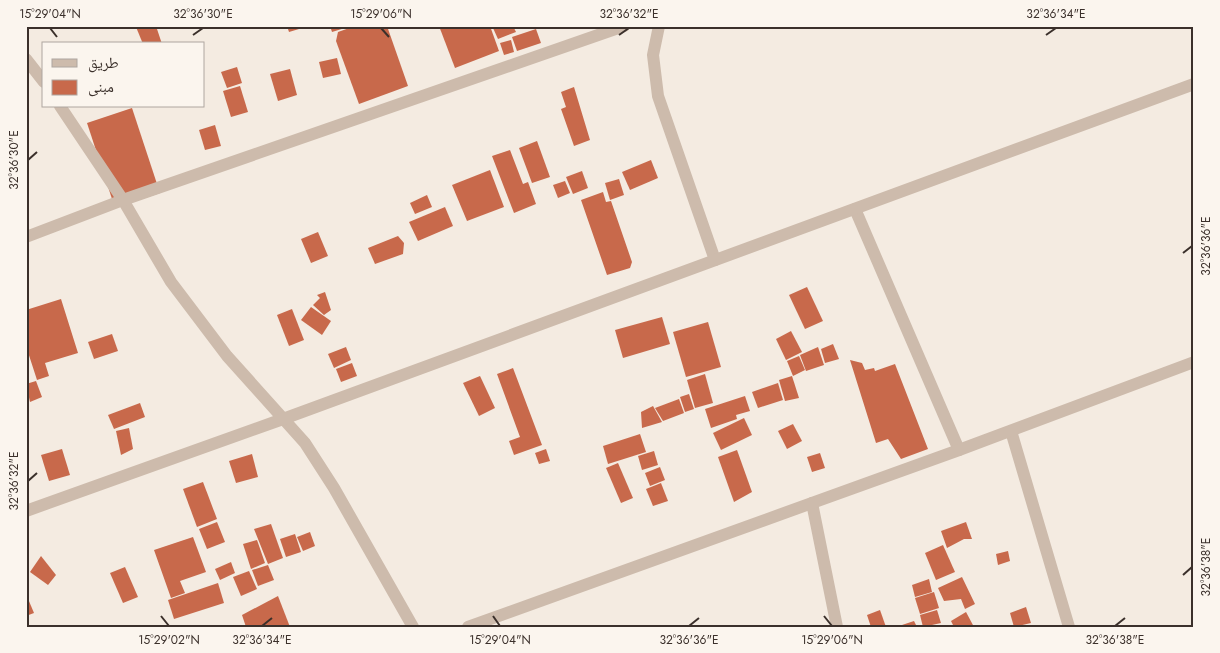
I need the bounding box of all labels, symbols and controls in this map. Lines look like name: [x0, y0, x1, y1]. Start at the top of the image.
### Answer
text: 15°29'04"N: [19, 5, 81, 23]
text: 32°36'30"E: [173, 5, 233, 23]
text: 15°29'06"N: [350, 5, 412, 23]
text: 32°36'32"E: [599, 5, 659, 23]
text: 32°36'34"E: [1026, 5, 1086, 23]
legend: [42, 42, 205, 108]
text: طريق: [88, 52, 119, 74]
text: مبنى: [88, 76, 114, 98]
text: 32°36'30"E: [5, 130, 23, 190]
text: 32°36'36"E: [1197, 216, 1215, 276]
text: 32°36'32"E: [5, 451, 23, 511]
text: 32°36'38"E: [1197, 538, 1215, 596]
text: 15°29'02"N: [138, 631, 200, 649]
text: 32°36'34"E: [232, 631, 292, 649]
text: 15°29'04"N: [469, 631, 531, 649]
text: 32°36'36"E: [659, 631, 719, 649]
text: 15°29'06"N: [801, 631, 863, 649]
text: 32°36'38"E: [1086, 631, 1144, 649]

